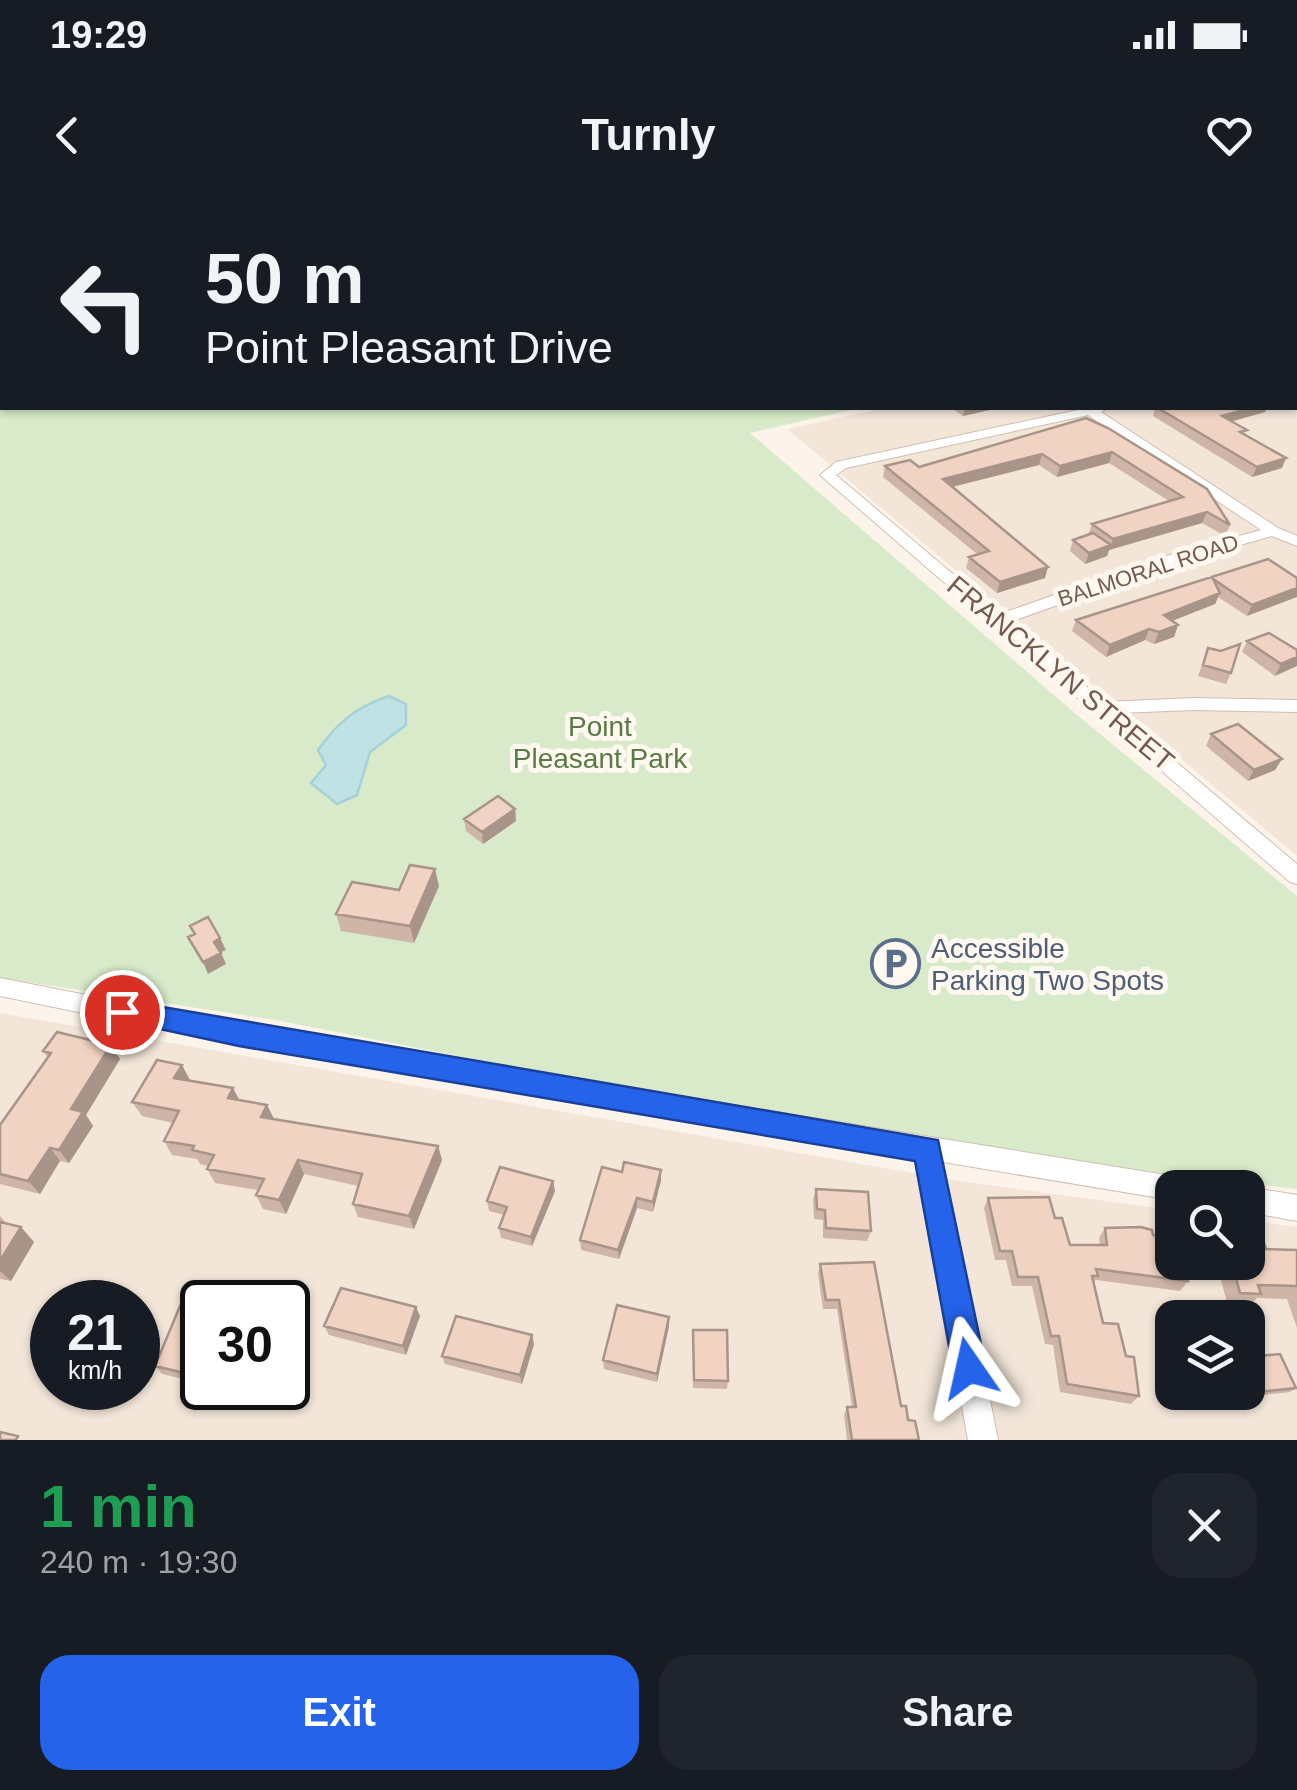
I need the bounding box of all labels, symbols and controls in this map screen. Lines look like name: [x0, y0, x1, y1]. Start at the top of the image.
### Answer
text: 19:29: [50, 14, 147, 56]
icon: back: [40, 108, 95, 163]
icon: heart: [1202, 108, 1257, 163]
text: Turnly: [581, 109, 716, 160]
icon: left: [40, 240, 170, 370]
text: 50 m: [205, 240, 365, 318]
text: Point Pleasant Drive: [205, 322, 613, 373]
street label: BALMORAL ROAD: [1055, 529, 1242, 612]
street label: FRANCKLYN STREET: [941, 570, 1180, 777]
park label: Point Pleasant Park: [513, 711, 688, 774]
place label: Accessible Parking Two Spots: [931, 933, 1164, 996]
parking icon: Accessible Parking Two Spots: [870, 938, 922, 990]
pin: [80, 970, 165, 1055]
icon: arrive: [95, 985, 150, 1040]
map controls: [1155, 1170, 1265, 1410]
button: search: [1155, 1170, 1265, 1280]
speed limit sign: 30: [180, 1280, 310, 1410]
button: layers: [1155, 1300, 1265, 1410]
text: 21: [67, 1305, 123, 1361]
position arrow: [917, 1316, 1021, 1420]
text: km/h: [68, 1356, 122, 1384]
text: 1 min: [40, 1473, 197, 1540]
button: close: [1152, 1473, 1257, 1578]
text: 240 m · 19:30: [40, 1544, 237, 1580]
button: Exit: [40, 1655, 639, 1770]
button: Share: [659, 1655, 1257, 1770]

